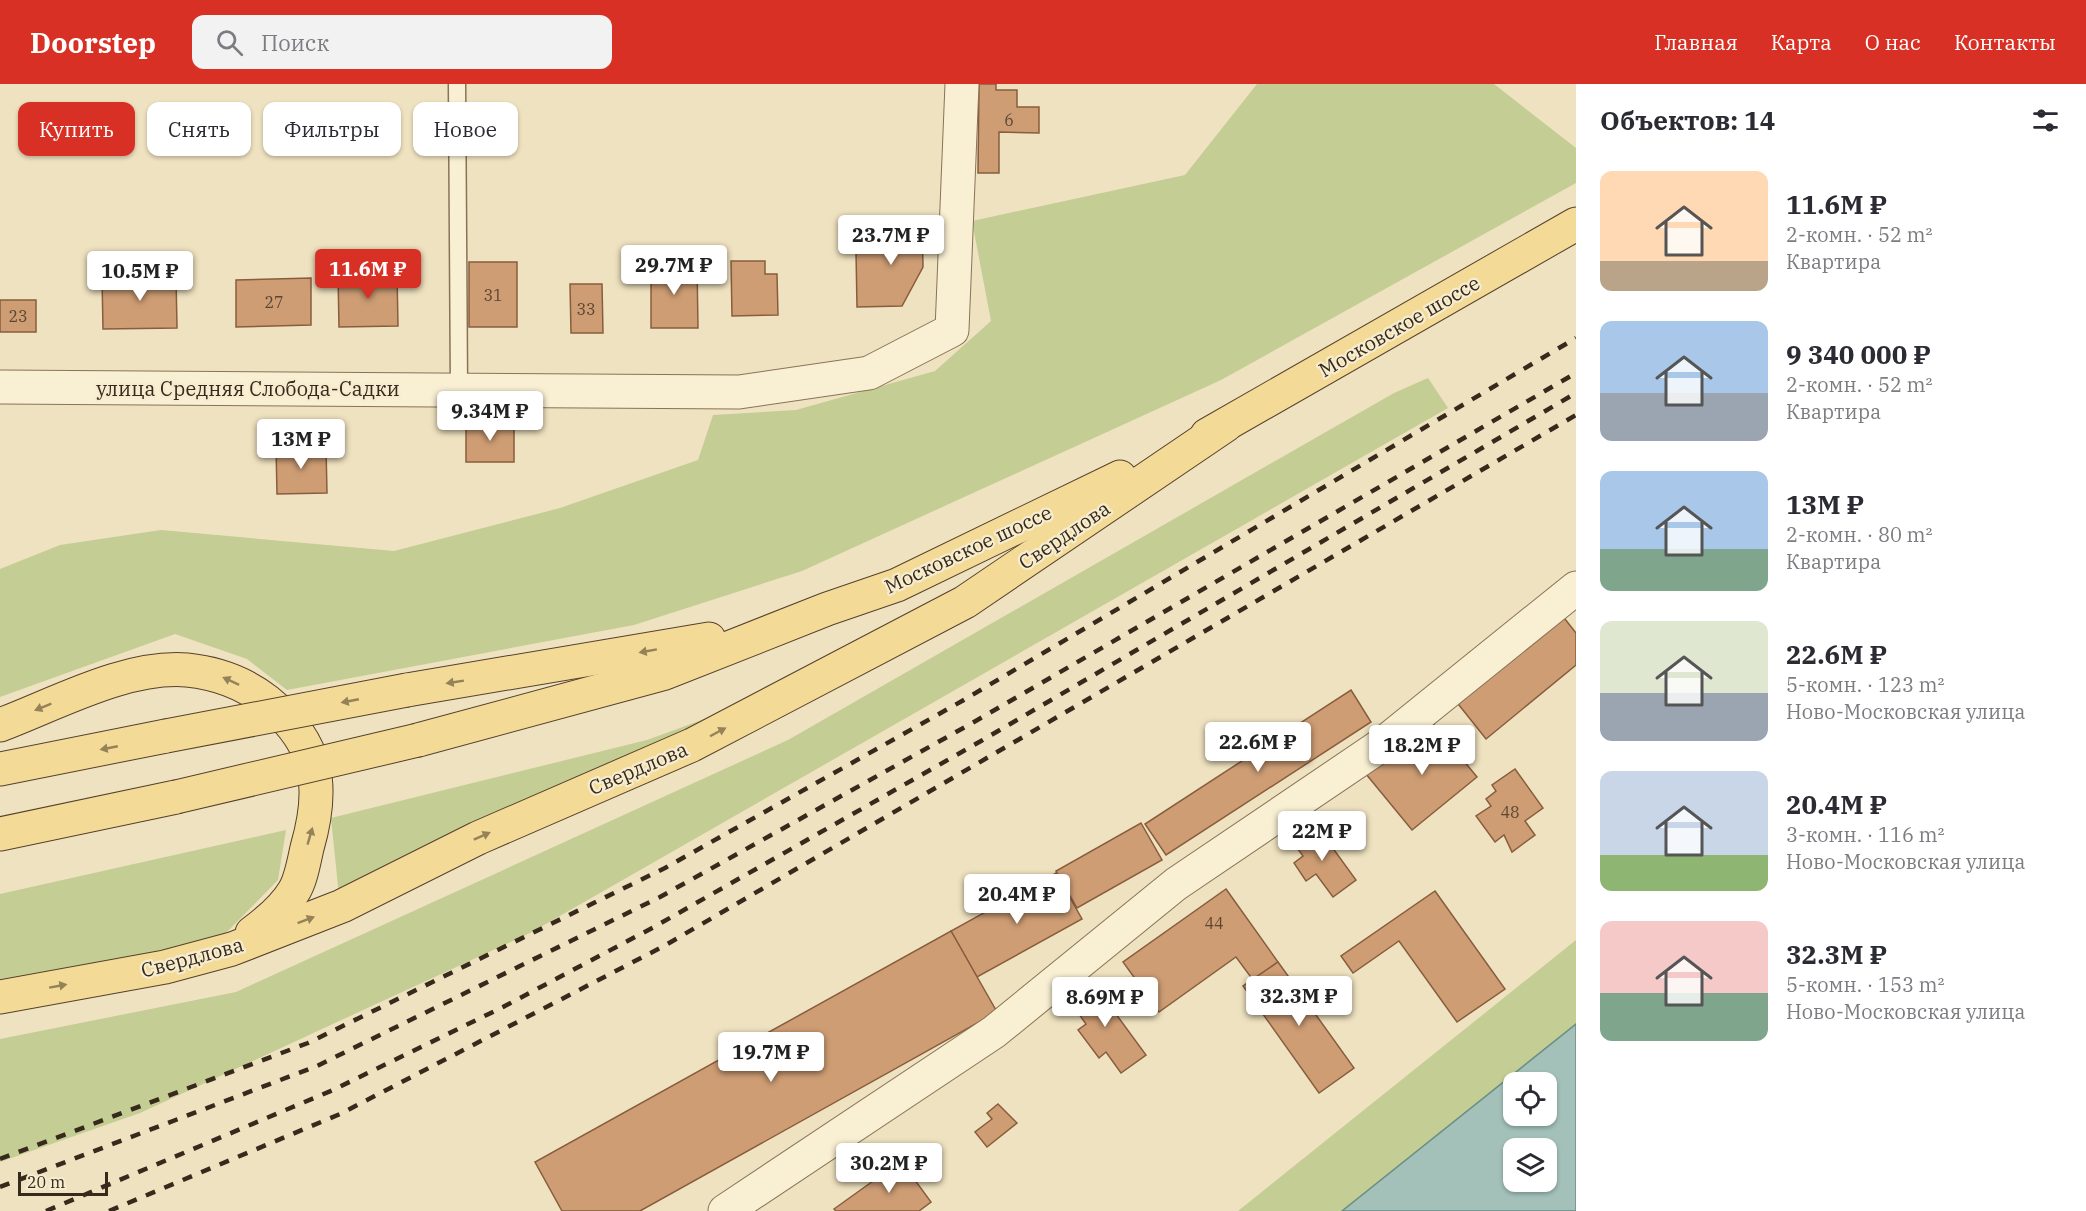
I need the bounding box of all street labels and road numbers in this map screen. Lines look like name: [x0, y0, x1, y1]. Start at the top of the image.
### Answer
street label: Московское шоссе: [1314, 269, 1484, 383]
street label: улица Средняя Слобода-Садки: [96, 375, 400, 402]
street label: Свердлова: [1013, 494, 1115, 576]
street label: Московское шоссе: [880, 498, 1056, 600]
street label: Свердлова: [584, 735, 692, 801]
street label: Свердлова: [138, 930, 246, 984]

